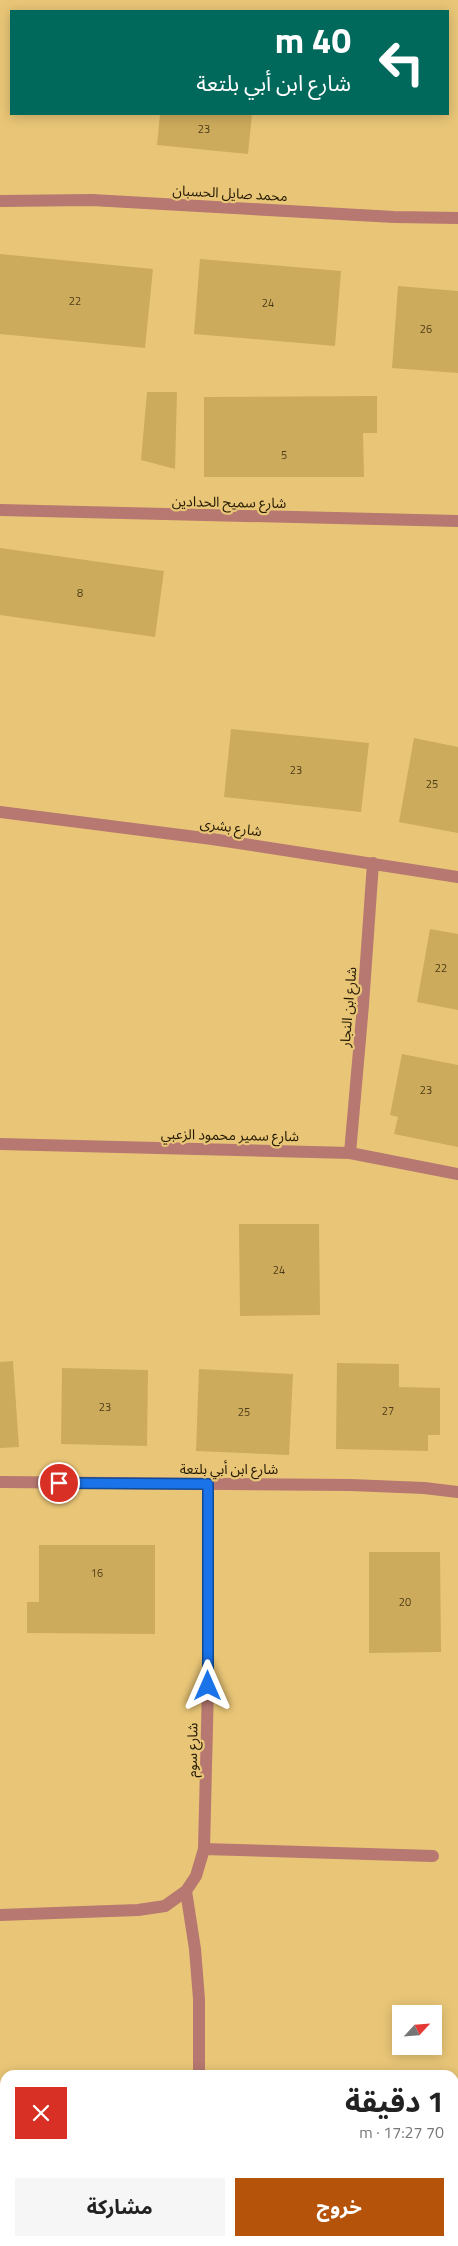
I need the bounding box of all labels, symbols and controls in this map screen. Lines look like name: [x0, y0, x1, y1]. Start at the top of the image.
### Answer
text: 40 m: [275, 13, 351, 67]
icon: left: [369, 30, 434, 95]
text: شارع ابن أبي بلتعة: [196, 66, 351, 100]
house number: 23: [198, 121, 210, 137]
street label: محمد صايل الحسبان: [172, 179, 288, 206]
house number: 22: [69, 293, 81, 309]
house number: 24: [262, 295, 274, 311]
house number: 26: [420, 321, 432, 337]
house number: 5: [281, 447, 287, 463]
street label: شارع سميح الحدادين: [172, 490, 286, 514]
house number: 8: [77, 585, 83, 601]
house number: 23: [290, 762, 302, 778]
house number: 25: [426, 776, 438, 792]
street label: شارع بشرى: [199, 812, 263, 842]
house number: 22: [435, 960, 447, 976]
street label: شارع ابن النجار: [333, 966, 362, 1049]
house number: 23: [420, 1082, 432, 1098]
street label: شارع سمير محمود الزعبي: [161, 1123, 299, 1147]
house number: 24: [273, 1262, 285, 1278]
house number: 23: [99, 1399, 111, 1415]
house number: 27: [382, 1403, 394, 1419]
house number: 25: [238, 1404, 250, 1420]
street label: شارع ابن أبي بلتعة: [180, 1458, 278, 1480]
pin: [38, 1462, 80, 1504]
icon: arrive: [45, 1469, 73, 1497]
house number: 16: [91, 1565, 103, 1581]
house number: 20: [399, 1594, 411, 1610]
position arrow: [181, 1659, 233, 1711]
street label: شارع سوم: [181, 1722, 203, 1778]
north arrow: [392, 2005, 442, 2055]
map controls: [392, 2005, 442, 2055]
text: 1 دقيقة: [345, 2078, 444, 2124]
button: close: [15, 2087, 67, 2139]
text: 70 m · 17:27: [359, 2120, 444, 2144]
button: مشاركة: [15, 2178, 225, 2236]
button: خروج: [235, 2178, 444, 2236]

